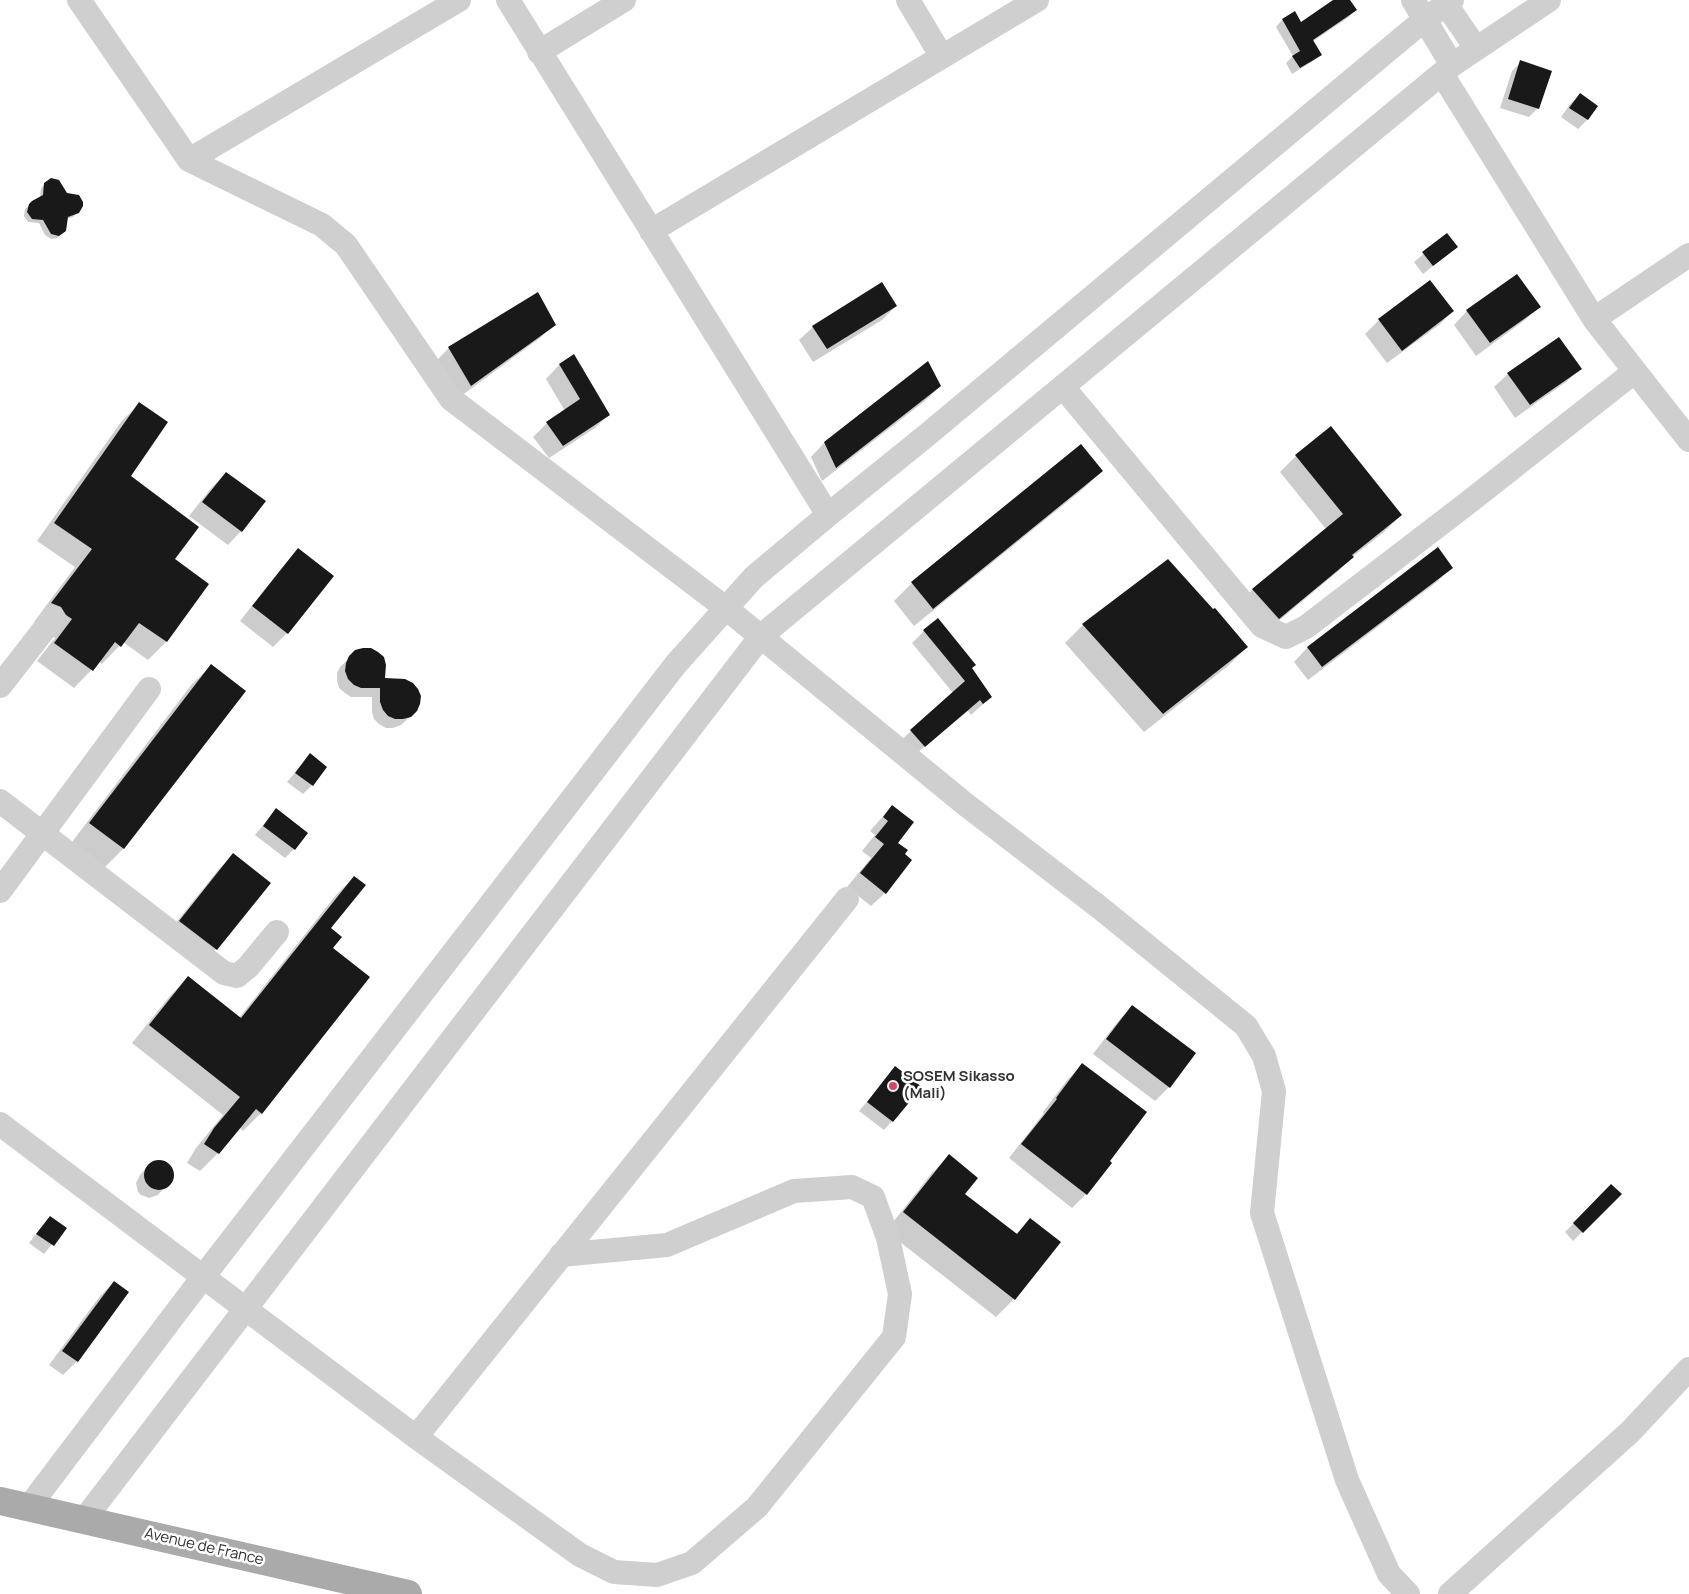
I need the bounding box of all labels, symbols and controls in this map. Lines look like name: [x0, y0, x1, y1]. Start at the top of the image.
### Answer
place label: SOSEM Sikasso (Mali): [903, 1068, 1015, 1103]
marker: SOSEM Sikasso (Mali): [887, 1080, 899, 1092]
street label: Avenue de France: [143, 1525, 265, 1569]

